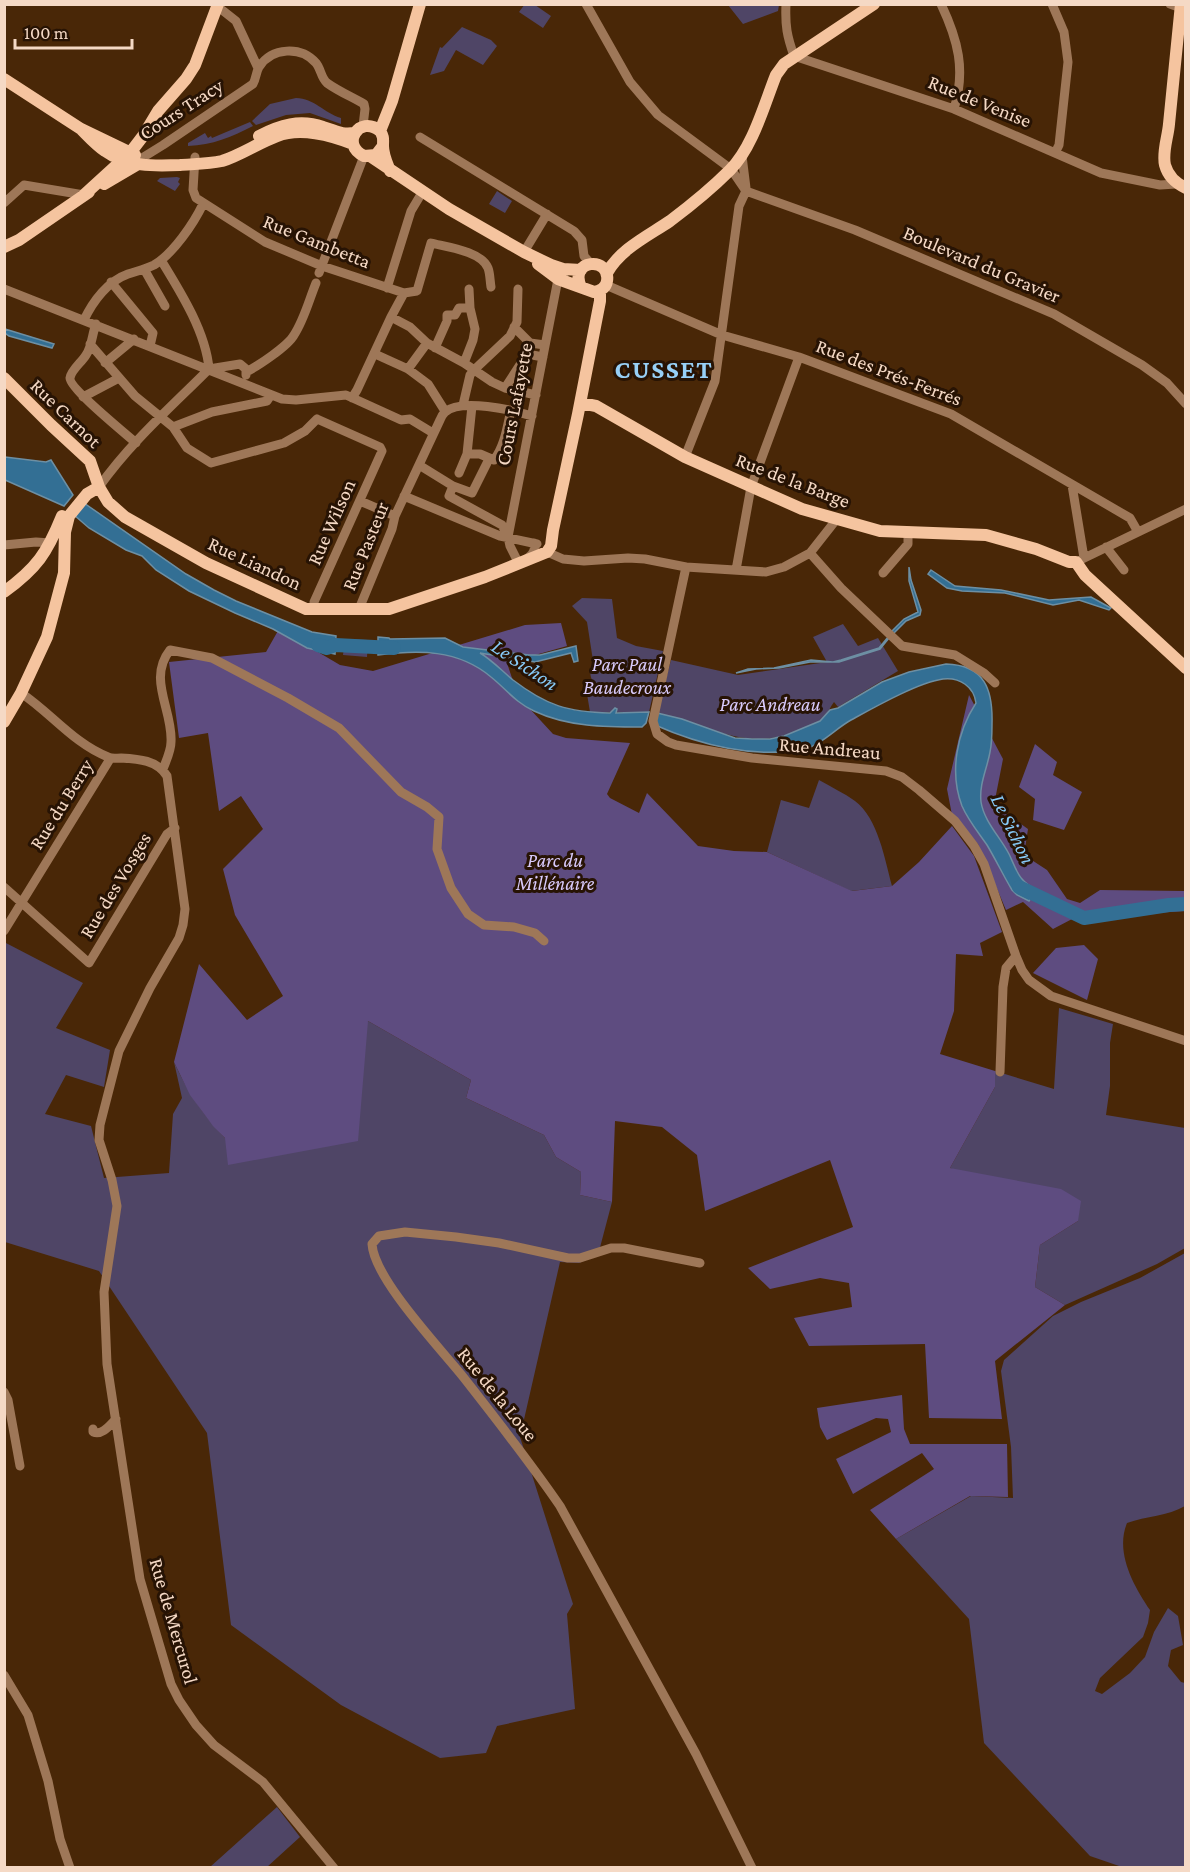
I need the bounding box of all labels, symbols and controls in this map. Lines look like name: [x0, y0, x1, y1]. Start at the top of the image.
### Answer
scale bar: [15, 12, 132, 50]
text: 100 m: [24, 23, 69, 43]
street label: Rue de Venise: [925, 70, 1035, 132]
street label: Cours Tracy: [135, 73, 228, 145]
street label: Rue Gambetta: [260, 210, 374, 272]
street label: Boulevard du Gravier: [900, 221, 1064, 307]
street label: Rue des Prés-Ferrés: [813, 334, 965, 410]
street label: Cours Lafayette: [491, 340, 538, 468]
district label: CUSSET: [615, 355, 713, 384]
street label: Rue Carnot: [26, 374, 106, 452]
street label: Rue de la Barge: [732, 448, 853, 513]
street label: Rue Wilson: [302, 476, 360, 568]
street label: Rue Pasteur: [337, 498, 393, 594]
street label: Rue Liandon: [205, 532, 305, 594]
water label: Le Sichon: [487, 634, 563, 696]
park label: Parc Paul Baudecroux: [583, 653, 671, 698]
park label: Parc Andreau: [720, 693, 820, 715]
street label: Rue Andreau: [778, 733, 882, 763]
street label: Rue du Berry: [25, 754, 99, 854]
water label: Le Sichon: [986, 790, 1040, 868]
street label: Rue des Vosges: [75, 828, 156, 942]
park label: Parc du Millénaire: [515, 849, 595, 894]
street label: Rue de la Loue: [453, 1343, 543, 1446]
street label: Rue de Mercurol: [146, 1556, 202, 1686]

